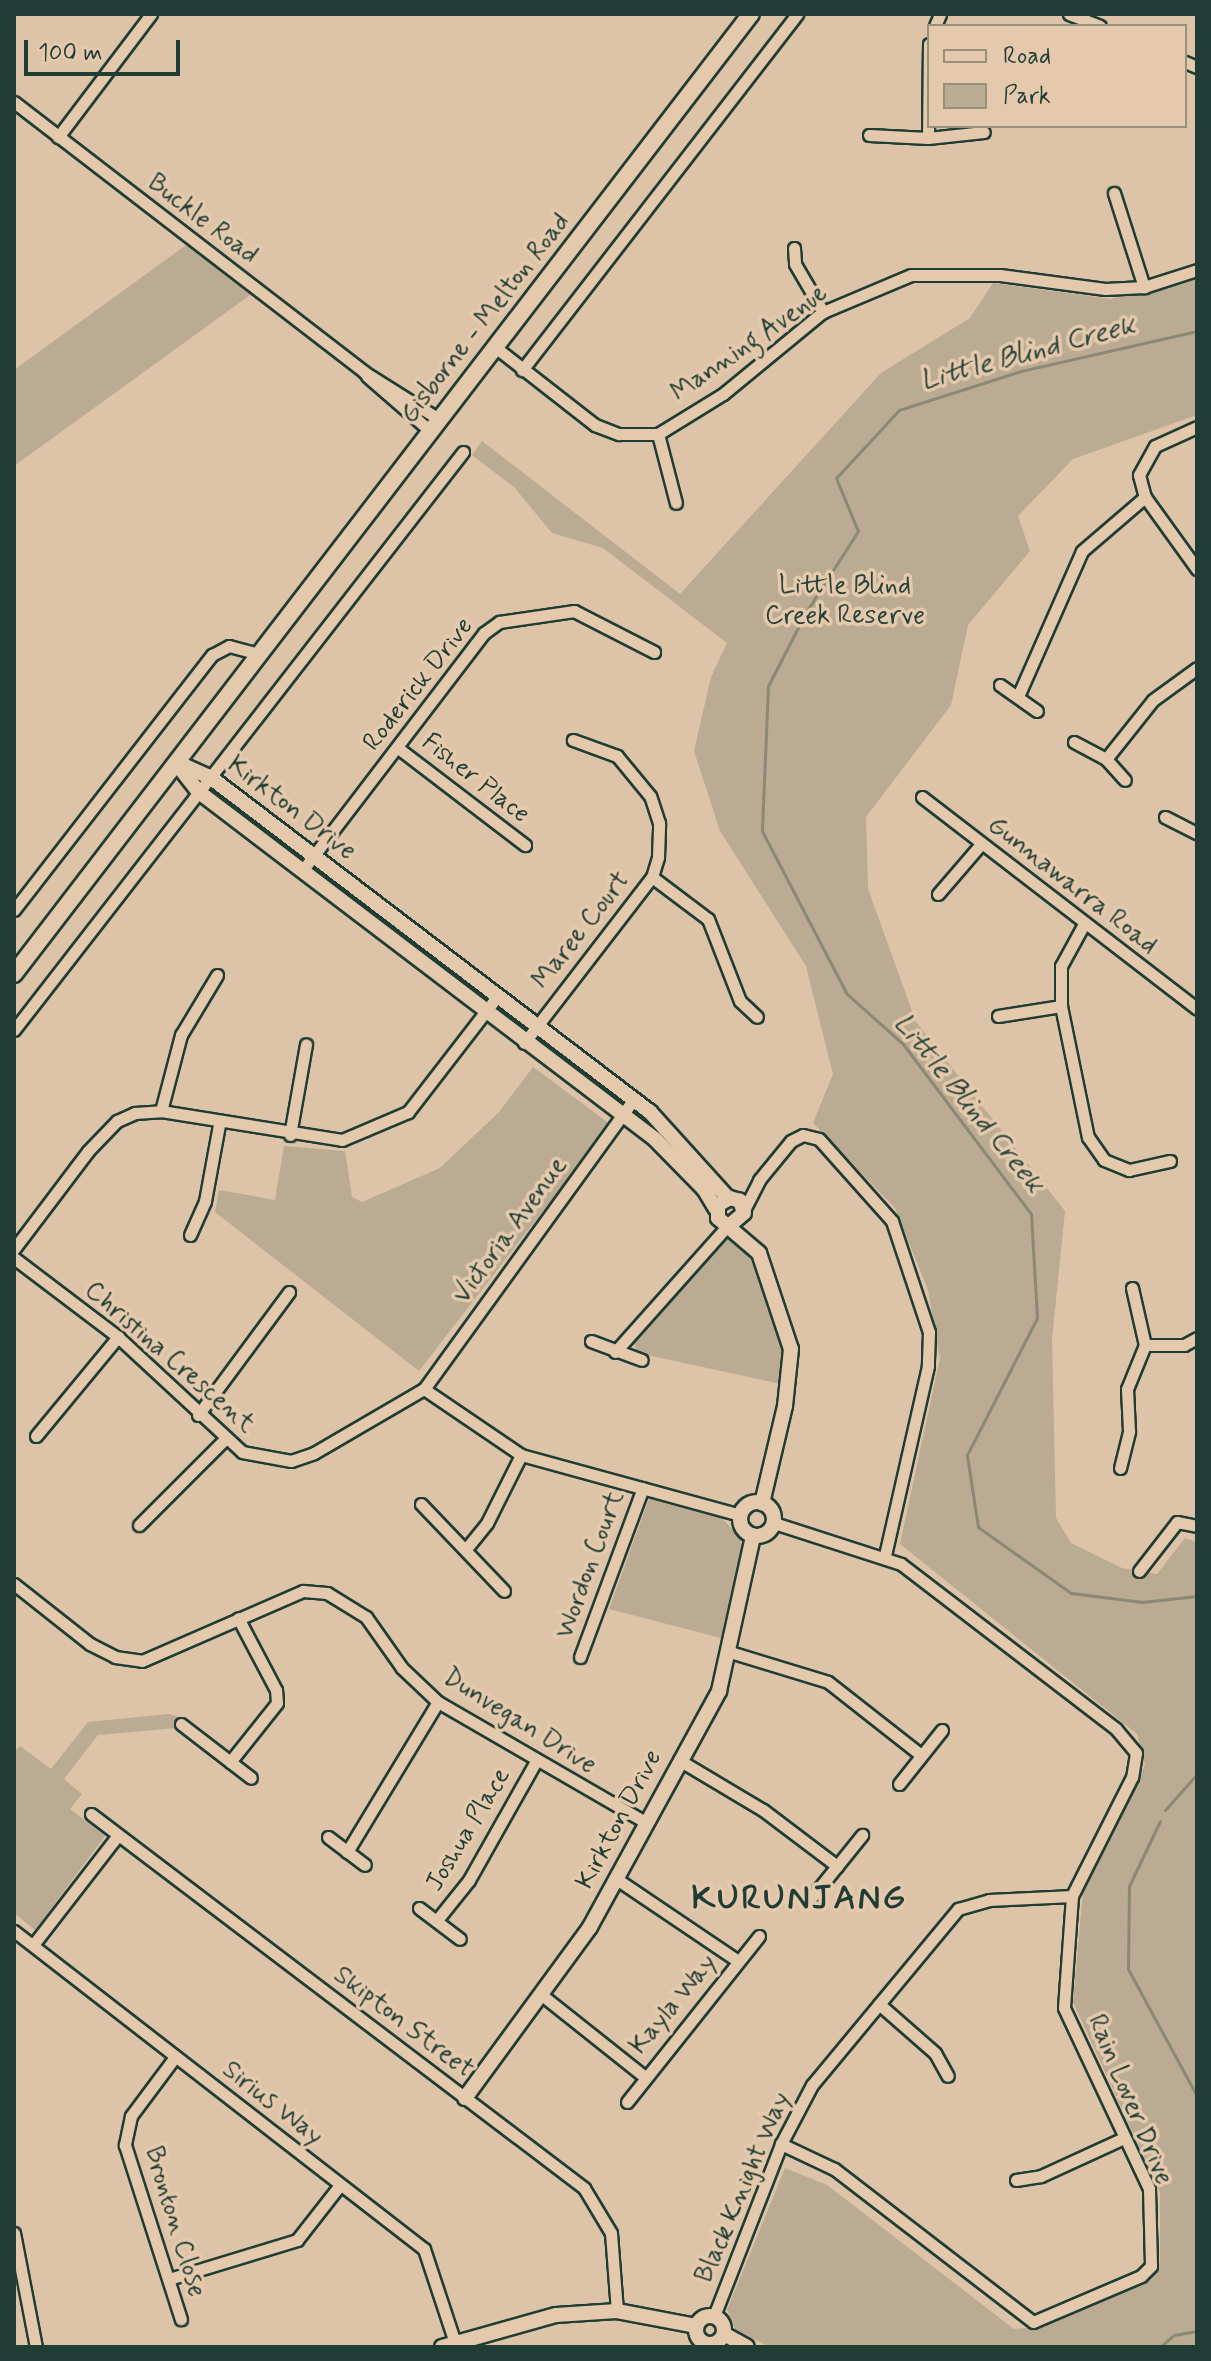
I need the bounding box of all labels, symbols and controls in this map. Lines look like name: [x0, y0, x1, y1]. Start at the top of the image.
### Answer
scale bar: [28, 24, 184, 74]
legend: [927, 24, 1187, 128]
text: 100 m: [38, 38, 102, 69]
text: Road: [1003, 41, 1051, 72]
text: Park: [1003, 81, 1051, 112]
street label: Buckle Road: [140, 168, 264, 272]
street label: Gisborne - Melton Road: [394, 208, 578, 430]
street label: Manning Avenue: [663, 277, 837, 411]
water label: Little Blind Creek: [917, 309, 1139, 399]
park label: Little Blind Creek Reserve: [765, 571, 925, 632]
street label: Roderick Drive: [358, 613, 480, 757]
street label: Fisher Place: [415, 727, 535, 831]
street label: Kirkton Drive: [221, 751, 361, 867]
street label: Gunnawarra Road: [982, 811, 1162, 961]
street label: Maree Court: [526, 866, 638, 996]
water label: Little Blind Creek: [886, 1008, 1050, 1200]
street label: Victoria Avenue: [447, 1152, 575, 1310]
street label: Christina Crescent: [81, 1279, 257, 1437]
street label: Wordon Court: [550, 1488, 632, 1642]
street label: Dunvegan Drive: [437, 1663, 601, 1781]
street label: Kirkton Drive: [571, 1746, 669, 1894]
street label: Joshua Place: [421, 1764, 517, 1896]
district label: KURUNJANG: [691, 1879, 907, 1919]
street label: Kayla Way: [624, 1949, 724, 2061]
street label: Skipton Street: [327, 1961, 479, 2085]
street label: Rain Lover Drive: [1079, 2011, 1179, 2189]
street label: Sirius Way: [215, 2055, 329, 2153]
street label: Black Knight Way: [691, 2091, 797, 2285]
street label: Bronton Close: [136, 2143, 212, 2301]

